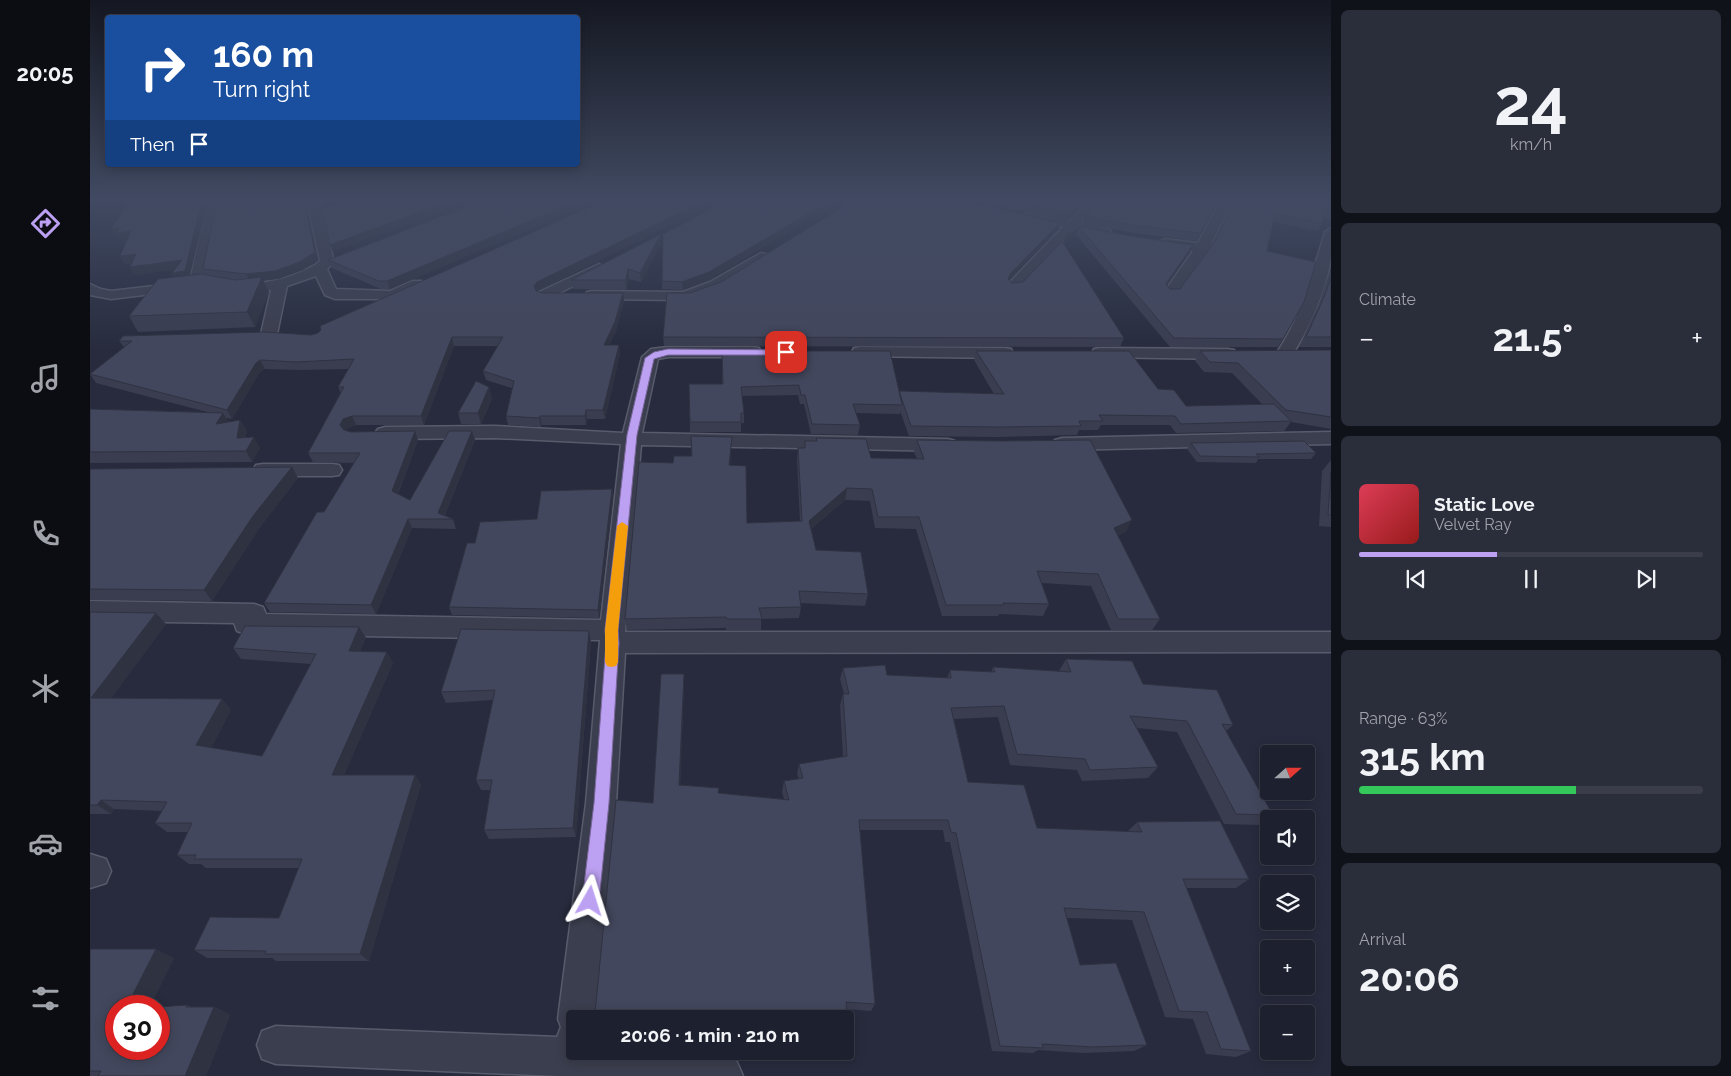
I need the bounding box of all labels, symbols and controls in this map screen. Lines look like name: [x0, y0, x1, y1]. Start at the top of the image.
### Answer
text: 160 m: [213, 34, 314, 75]
icon: right: [130, 35, 195, 100]
text: 20:05: [16, 60, 74, 86]
text: 24: [1494, 64, 1568, 140]
text: Turn right: [213, 76, 310, 102]
icon: arrive: [185, 130, 213, 158]
text: Then: [130, 133, 175, 155]
text: km/h: [1510, 135, 1552, 154]
icon: directions: [28, 206, 63, 241]
text: Climate: [1359, 290, 1416, 309]
text: 21.5°: [1492, 315, 1573, 360]
text: −: [1359, 322, 1374, 355]
text: +: [1691, 322, 1703, 355]
pin: [765, 331, 807, 373]
icon: arrive: [772, 338, 800, 366]
icon: music: [28, 361, 63, 396]
text: Static Love: [1434, 493, 1535, 515]
text: Velvet Ray: [1434, 515, 1512, 534]
icon: phone: [28, 516, 63, 551]
icon: previous: [1402, 565, 1430, 593]
icon: pause: [1517, 565, 1545, 593]
icon: next: [1632, 565, 1660, 593]
icon: climate: [28, 671, 63, 706]
text: Range · 63%: [1359, 709, 1447, 728]
text: 315 km: [1359, 734, 1486, 779]
north arrow: [1260, 745, 1315, 800]
map controls: [1260, 745, 1315, 1060]
button: sound: [1260, 810, 1315, 865]
icon: car: [28, 826, 63, 861]
position arrow: [563, 874, 615, 926]
button: layers: [1260, 875, 1315, 930]
text: Arrival: [1359, 930, 1406, 949]
button: +: [1260, 940, 1315, 995]
text: 20:06: [1359, 955, 1460, 1000]
icon: filters: [28, 981, 63, 1016]
speed limit sign: 30: [105, 995, 170, 1060]
button: −: [1260, 1005, 1315, 1060]
text: 20:06 · 1 min · 210 m: [620, 1024, 800, 1046]

